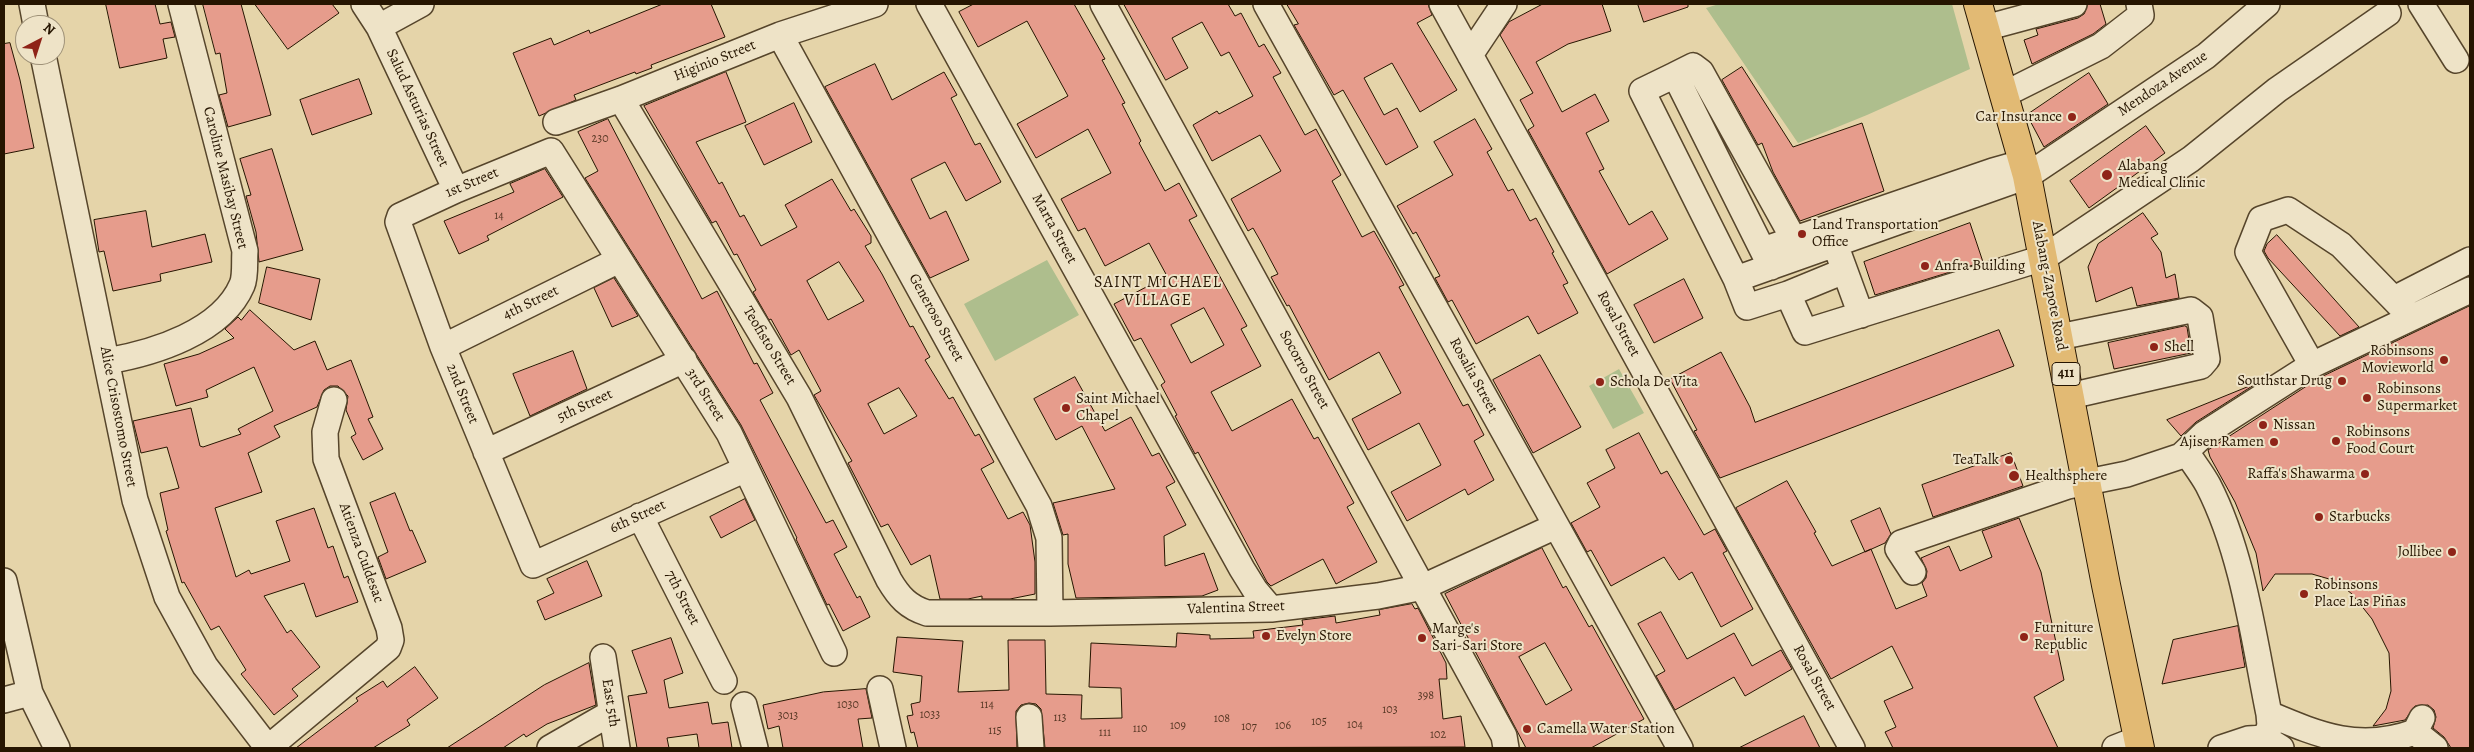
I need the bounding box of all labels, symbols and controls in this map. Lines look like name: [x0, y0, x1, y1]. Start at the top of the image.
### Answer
north arrow: [15, 15, 65, 65]
text: N: [39, 18, 59, 39]
street label: Higinio Street: [671, 36, 759, 86]
street label: Salud Asturias Street: [382, 46, 452, 170]
street label: Mendoza Avenue: [2115, 47, 2211, 121]
street label: Caroline Masibay Street: [199, 105, 251, 251]
place label: Car Insurance: [1976, 108, 2062, 126]
marker: Car Insurance: [2066, 111, 2078, 123]
house number: 230: [591, 132, 609, 146]
place label: Alabang Medical Clinic: [2118, 157, 2205, 192]
street label: 1st Street: [443, 164, 501, 202]
marker: Alabang Medical Clinic: [2100, 168, 2114, 182]
street label: Marta Street: [1027, 191, 1081, 267]
house number: 14: [494, 209, 504, 223]
place label: Land Transportation Office: [1812, 216, 1938, 251]
street label: Alabang-Zapote Road: [2028, 220, 2070, 352]
marker: Land Transportation Office: [1796, 228, 1808, 240]
place label: Anfra Building: [1935, 257, 2025, 275]
marker: Anfra Building: [1919, 260, 1931, 272]
street label: Generoso Street: [904, 271, 968, 365]
district label: SAINT MICHAEL VILLAGE: [1092, 273, 1224, 311]
street label: 4th Street: [500, 282, 562, 324]
street label: Rosal Street: [1593, 288, 1643, 360]
street label: Teofisto Street: [738, 303, 800, 389]
street label: Socorro Street: [1275, 327, 1333, 413]
street label: Rosalia Street: [1445, 335, 1501, 417]
place label: Shell: [2164, 338, 2194, 356]
marker: Shell: [2148, 341, 2160, 353]
place label: Robinsons Movieworld: [2361, 342, 2434, 377]
street label: Alice Crisostomo Street: [96, 345, 140, 489]
marker: Robinsons Movieworld: [2438, 354, 2450, 366]
street label: 2nd Street: [442, 361, 482, 427]
road number: 411: [2052, 362, 2080, 386]
street label: 3rd Street: [682, 365, 728, 425]
place label: Southstar Drug: [2237, 372, 2332, 390]
place label: Schola De Vita: [1610, 373, 1698, 391]
marker: Southstar Drug: [2336, 375, 2348, 387]
marker: Schola De Vita: [1594, 376, 1606, 388]
place label: Robinsons Supermarket: [2377, 380, 2457, 415]
street label: 5th Street: [554, 385, 616, 427]
place label: Saint Michael Chapel: [1076, 390, 1160, 425]
marker: Robinsons Supermarket: [2361, 392, 2373, 404]
marker: Saint Michael Chapel: [1060, 402, 1072, 414]
place label: Nissan: [2273, 416, 2315, 434]
marker: Nissan: [2257, 419, 2269, 431]
place label: Robinsons Food Court: [2346, 423, 2414, 458]
place label: Ajisen Ramen: [2180, 433, 2264, 451]
marker: Robinsons Food Court: [2330, 435, 2342, 447]
marker: Ajisen Ramen: [2268, 436, 2280, 448]
place label: TeaTalk: [1953, 451, 1999, 469]
marker: TeaTalk: [2003, 454, 2015, 466]
place label: Raffa's Shawarma: [2247, 465, 2355, 483]
place label: Healthsphere: [2025, 467, 2107, 485]
marker: Raffa's Shawarma: [2359, 468, 2371, 480]
marker: Healthsphere: [2007, 469, 2021, 483]
street label: 6th Street: [607, 496, 669, 538]
street label: Atienza Culdesac: [335, 501, 387, 605]
place label: Starbucks: [2329, 508, 2390, 526]
marker: Starbucks: [2313, 511, 2325, 523]
place label: Jollibee: [2398, 543, 2442, 561]
marker: Jollibee: [2446, 546, 2458, 558]
street label: 7th Street: [661, 568, 703, 628]
place label: Robinsons Place Las Piñas: [2314, 576, 2406, 611]
marker: Robinsons Place Las Piñas: [2298, 588, 2310, 600]
street label: Valentina Street: [1187, 597, 1285, 619]
place label: Furniture Republic: [2034, 619, 2093, 654]
place label: Marge's Sari-Sari Store: [1432, 620, 1523, 655]
place label: Evelyn Store: [1276, 627, 1352, 645]
marker: Evelyn Store: [1260, 630, 1272, 642]
marker: Furniture Republic: [2018, 631, 2030, 643]
marker: Marge's Sari-Sari Store: [1416, 632, 1428, 644]
street label: Rosal Street: [1789, 642, 1839, 714]
street label: East 5th: [597, 677, 623, 729]
house number: 398: [1418, 689, 1434, 703]
house number: 1030: [837, 698, 859, 712]
house number: 114: [980, 698, 994, 712]
house number: 103: [1382, 703, 1398, 717]
house number: 1033: [920, 708, 940, 722]
house number: 3013: [778, 709, 798, 723]
house number: 113: [1053, 711, 1067, 725]
house number: 108: [1214, 712, 1230, 726]
house number: 105: [1311, 715, 1327, 729]
house number: 104: [1347, 718, 1363, 732]
house number: 109: [1170, 719, 1186, 733]
house number: 106: [1275, 719, 1291, 733]
house number: 107: [1241, 720, 1257, 734]
place label: Camella Water Station: [1537, 720, 1675, 738]
house number: 110: [1133, 722, 1147, 736]
marker: Camella Water Station: [1521, 723, 1533, 735]
house number: 115: [988, 724, 1002, 738]
house number: 111: [1099, 726, 1111, 740]
house number: 102: [1430, 728, 1446, 742]

